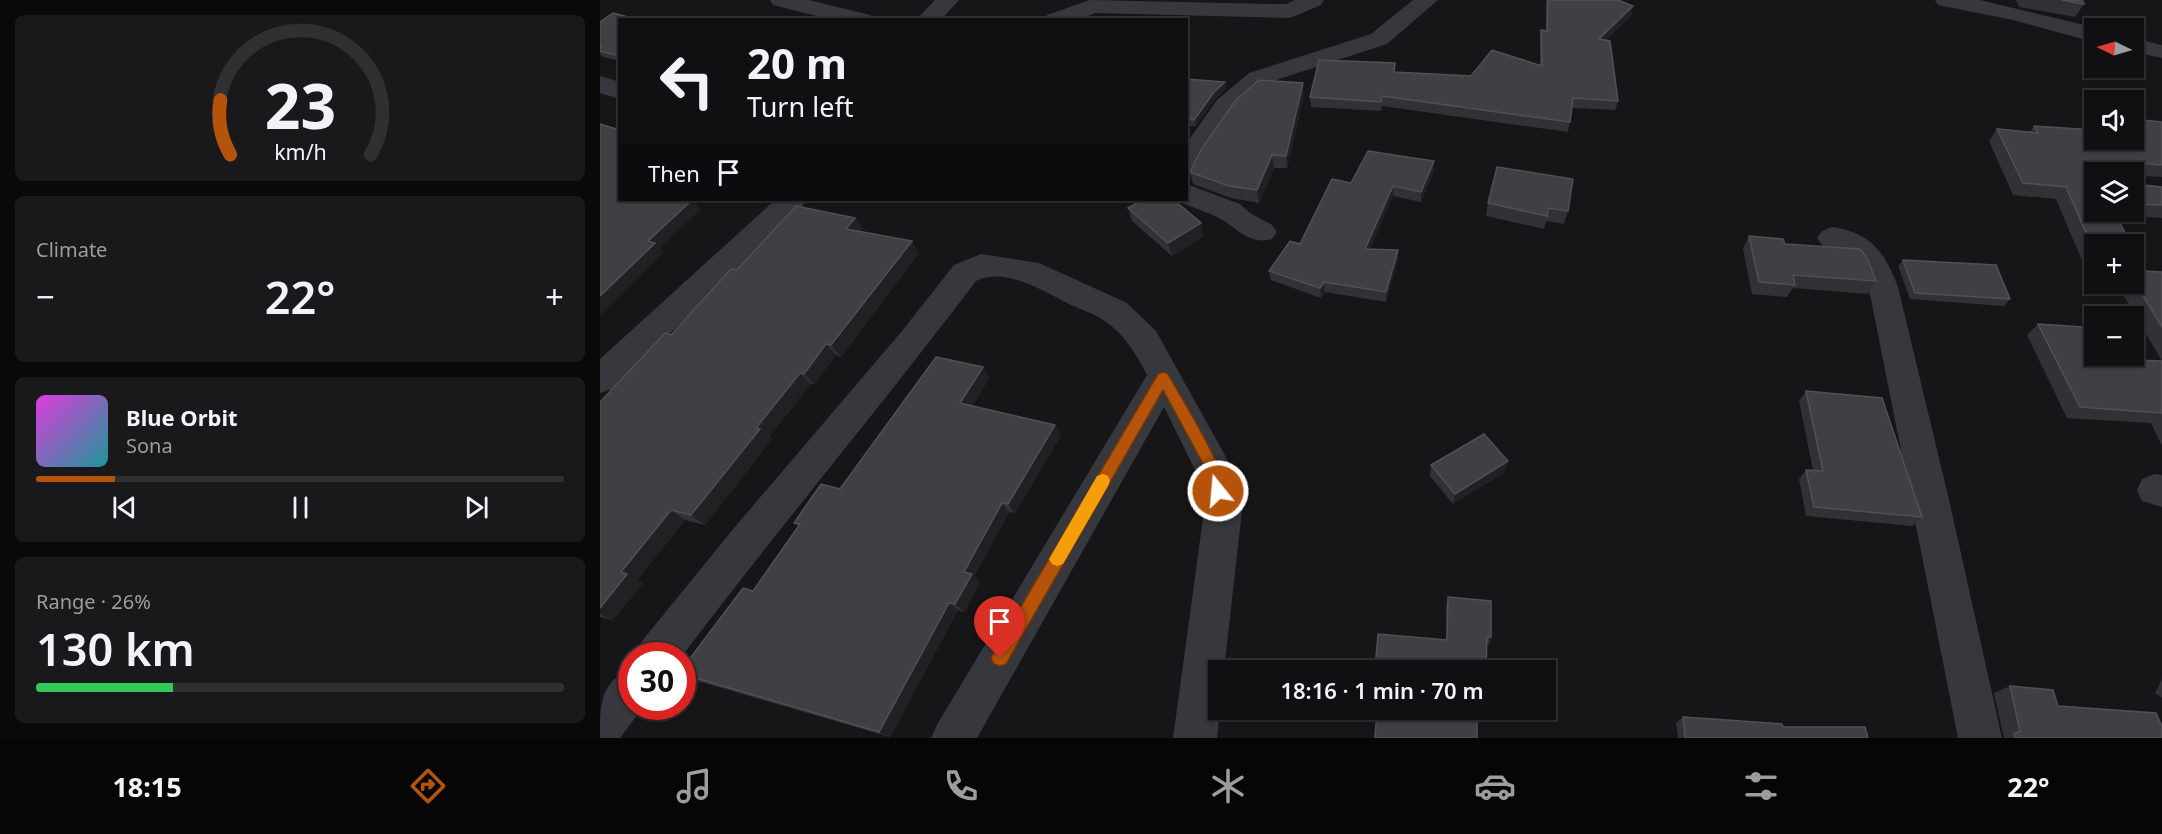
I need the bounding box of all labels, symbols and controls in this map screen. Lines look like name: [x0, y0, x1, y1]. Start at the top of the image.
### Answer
north arrow: [2084, 18, 2144, 78]
map controls: [2084, 18, 2144, 366]
text: 20 m: [747, 34, 847, 91]
icon: left: [648, 42, 726, 120]
text: 23: [264, 62, 336, 147]
text: Turn left: [747, 88, 853, 125]
button: sound: [2084, 90, 2144, 150]
text: km/h: [274, 137, 326, 166]
icon: arrive: [712, 156, 745, 189]
text: Then: [648, 158, 700, 188]
button: layers: [2084, 162, 2144, 222]
button: +: [2084, 234, 2144, 294]
text: Climate: [36, 236, 107, 263]
text: 22°: [265, 266, 335, 327]
text: −: [36, 274, 55, 319]
text: +: [545, 274, 564, 319]
button: −: [2084, 306, 2144, 366]
text: Blue Orbit: [126, 402, 238, 432]
text: Sona: [126, 432, 173, 459]
position arrow: [1186, 459, 1250, 523]
icon: previous: [108, 491, 141, 524]
icon: pause: [284, 491, 317, 524]
icon: next: [460, 491, 493, 524]
text: Range · 26%: [36, 588, 151, 615]
pin: [974, 596, 1025, 658]
icon: arrive: [983, 605, 1016, 638]
text: 130 km: [36, 618, 195, 679]
speed limit sign: 30: [618, 642, 696, 720]
text: 18:16 · 1 min · 70 m: [1280, 675, 1484, 705]
icon: directions: [407, 765, 449, 807]
icon: music: [673, 765, 715, 807]
icon: phone: [940, 765, 982, 807]
icon: climate: [1207, 765, 1249, 807]
icon: car: [1474, 765, 1516, 807]
icon: filters: [1740, 765, 1782, 807]
text: 18:15: [112, 768, 182, 805]
text: 22°: [2007, 768, 2050, 805]

